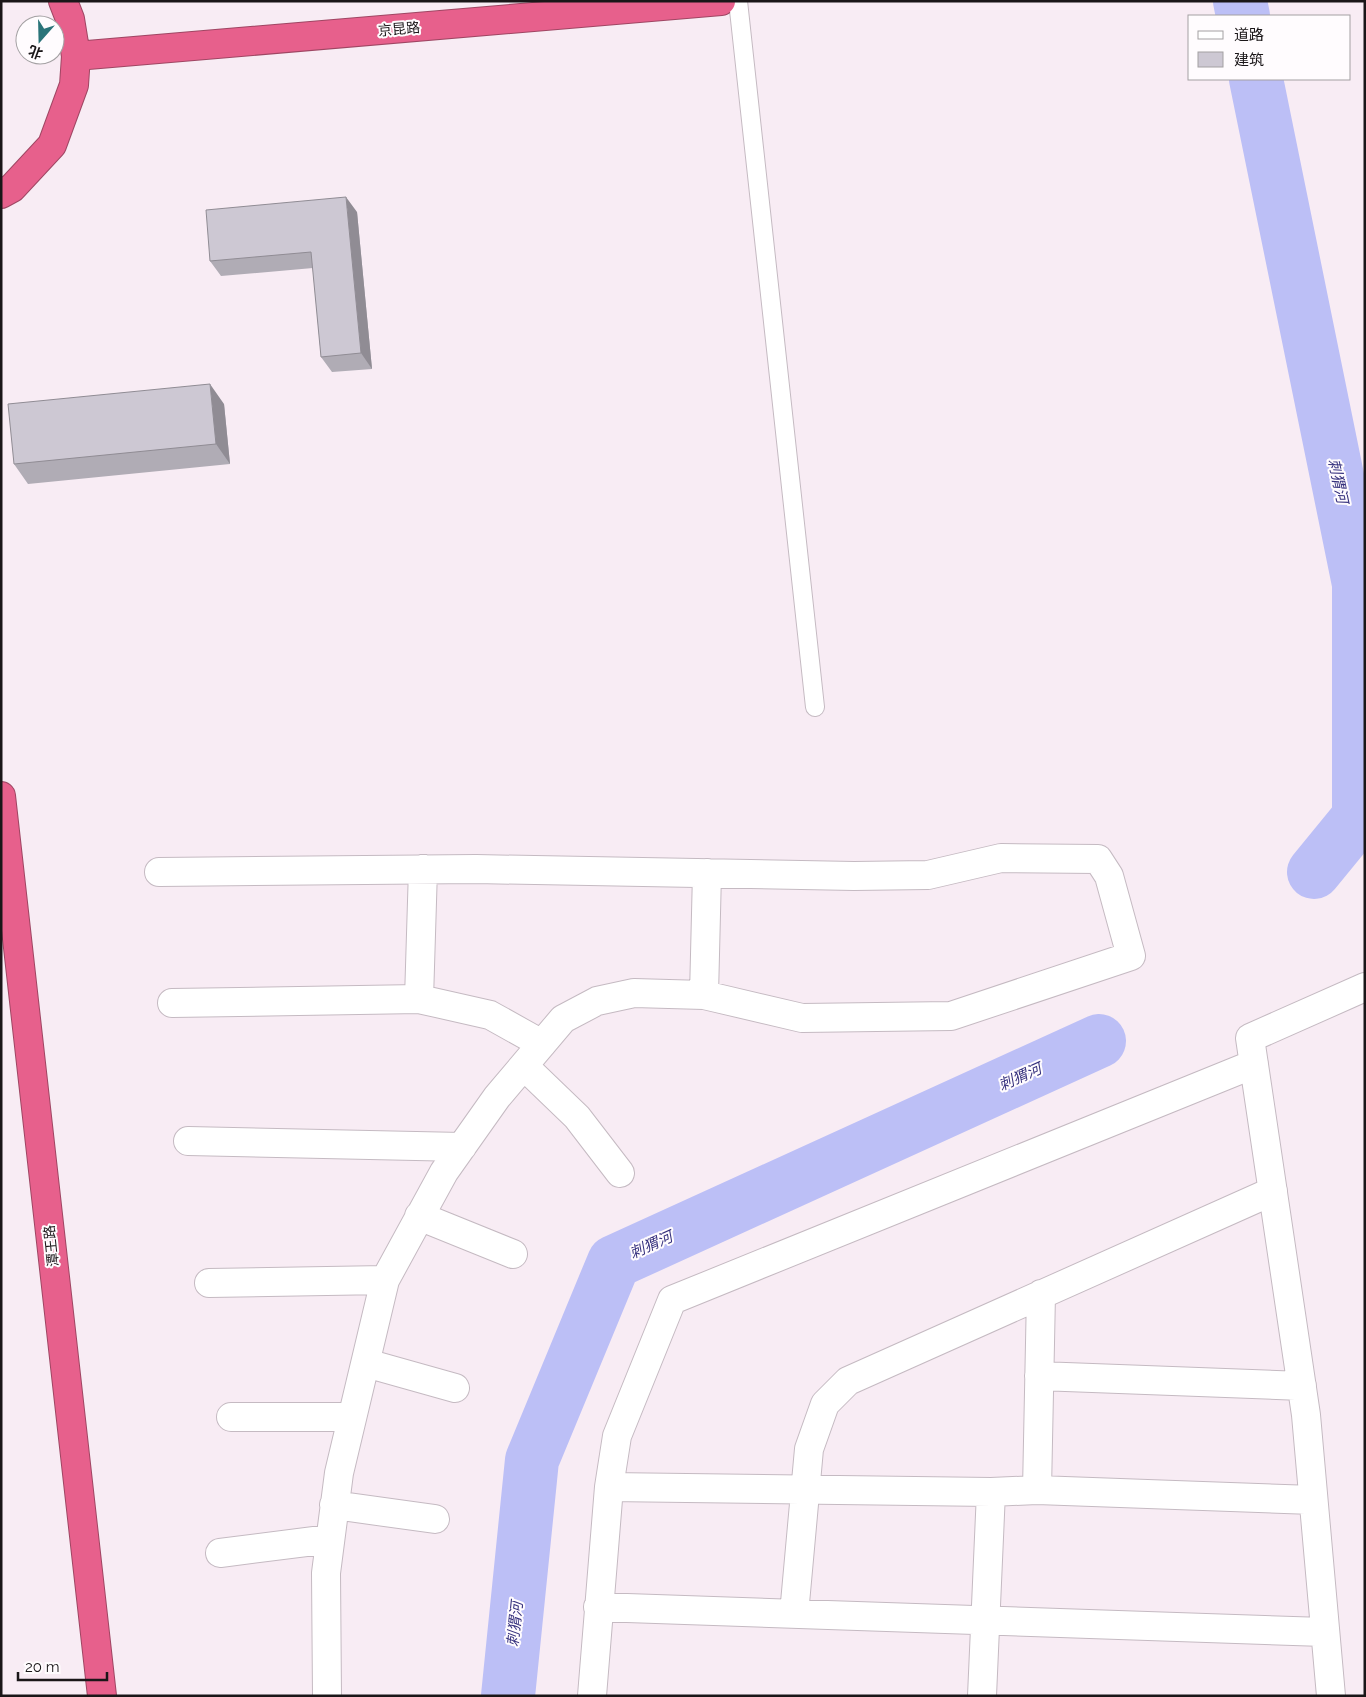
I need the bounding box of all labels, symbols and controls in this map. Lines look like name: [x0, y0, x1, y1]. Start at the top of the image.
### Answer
north arrow: [15, 15, 65, 65]
legend: [1188, 15, 1351, 80]
street label: 京昆路: [377, 19, 421, 39]
text: 道路: [1234, 26, 1264, 44]
text: 北: [26, 42, 45, 62]
text: 建筑: [1234, 51, 1264, 69]
water label: 刺猬河: [1325, 457, 1352, 508]
water label: 刺猬河: [996, 1058, 1047, 1094]
street label: 潭王路: [41, 1224, 61, 1268]
water label: 刺猬河: [627, 1226, 678, 1262]
water label: 刺猬河: [504, 1598, 527, 1647]
scale bar: [18, 1650, 106, 1682]
text: 20 m: [25, 1658, 60, 1676]

